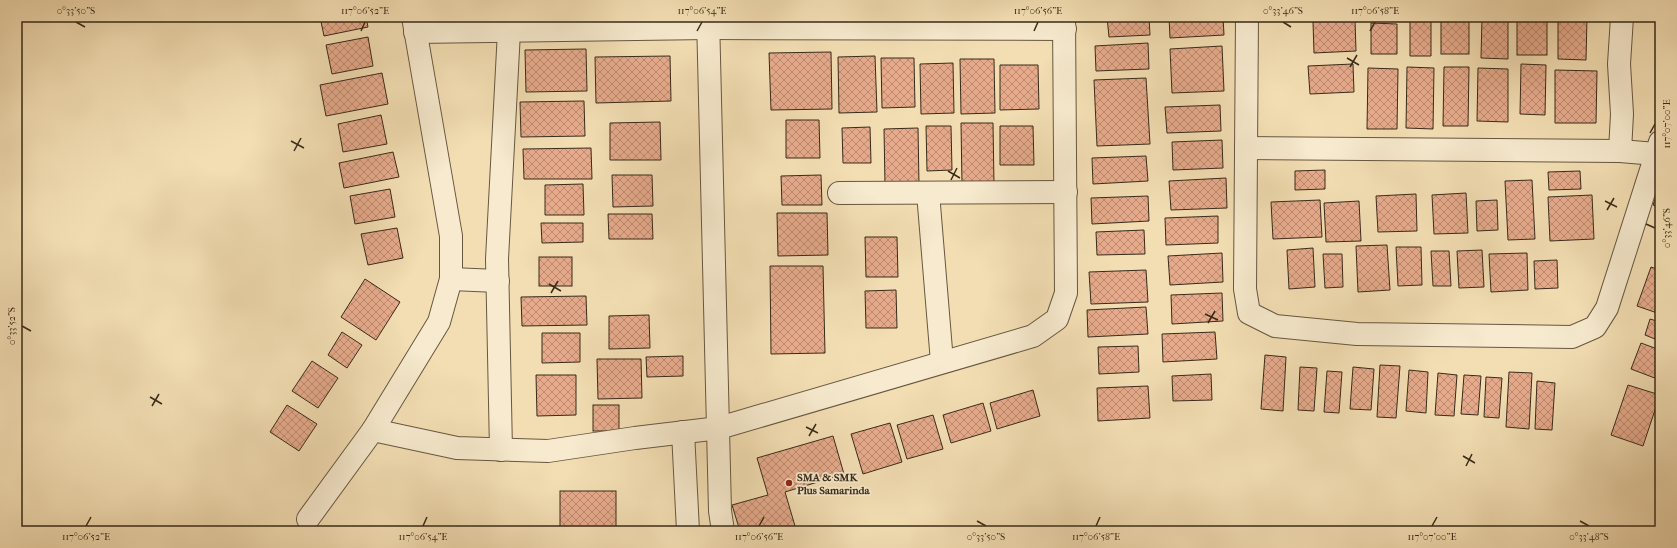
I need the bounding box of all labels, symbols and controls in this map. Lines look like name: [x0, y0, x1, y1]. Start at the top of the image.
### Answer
text: 0°33'50"S: [57, 5, 95, 17]
text: 117°06'52"E: [341, 5, 389, 17]
text: 117°06'54"E: [678, 5, 726, 17]
text: 117°06'56"E: [1014, 5, 1062, 17]
text: 0°33'46"S: [1263, 5, 1303, 17]
text: 117°06'58"E: [1351, 5, 1399, 17]
text: 117°07'00"E: [1661, 99, 1673, 149]
text: 0°33'46"S: [1661, 208, 1673, 248]
text: 0°33'52"S: [6, 307, 18, 345]
place label: SMA & SMK Plus Samarinda: [797, 471, 871, 497]
marker: SMA & SMK Plus Samarinda: [784, 478, 794, 488]
text: 117°06'52"E: [62, 531, 110, 543]
text: 117°06'54"E: [399, 531, 447, 543]
text: 117°06'56"E: [735, 531, 783, 543]
text: 0°33'50"S: [967, 531, 1005, 543]
text: 117°06'58"E: [1072, 531, 1120, 543]
text: 117°07'00"E: [1407, 531, 1457, 543]
text: 0°33'48"S: [1569, 531, 1609, 543]

